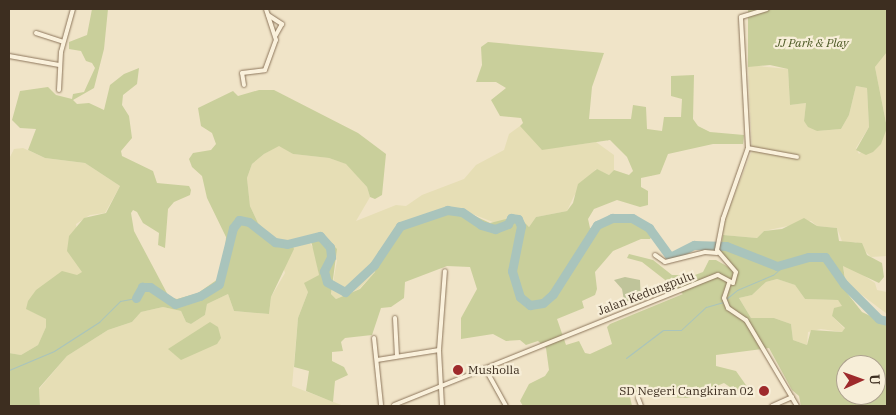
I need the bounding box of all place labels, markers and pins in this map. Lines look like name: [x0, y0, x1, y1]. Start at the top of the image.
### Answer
place label: Musholla: [468, 363, 520, 377]
marker: Musholla: [452, 364, 464, 376]
place label: SD Negeri Cangkiran 02: [619, 384, 754, 398]
marker: SD Negeri Cangkiran 02: [758, 385, 770, 397]

